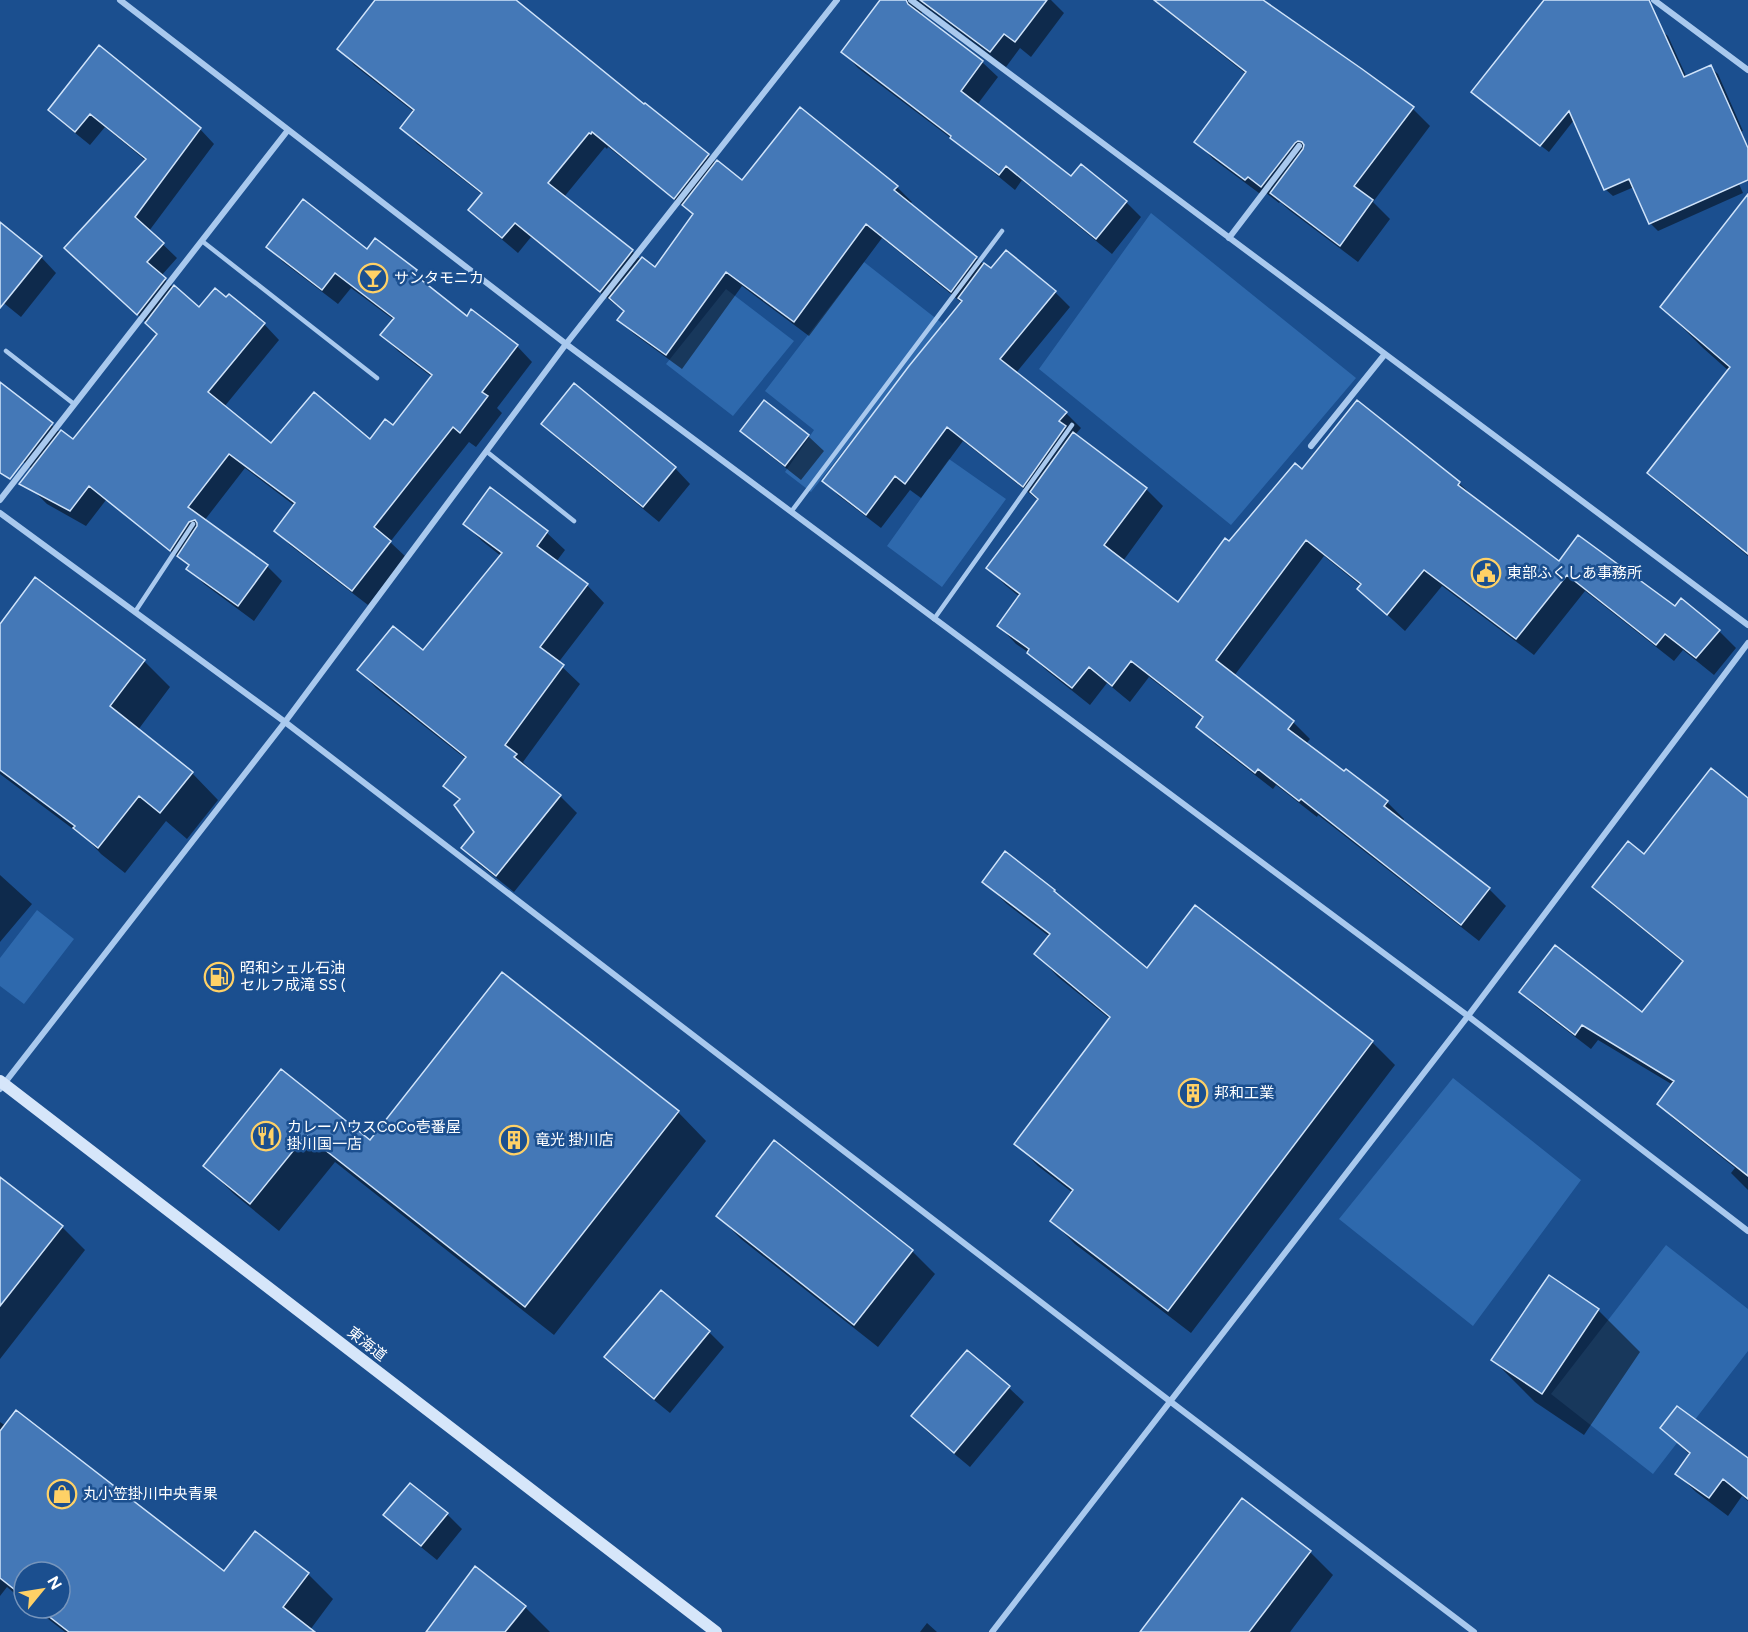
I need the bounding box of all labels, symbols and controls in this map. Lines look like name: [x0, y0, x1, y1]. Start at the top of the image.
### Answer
bar icon: サンタモニカ: [357, 262, 389, 294]
place label: サンタモニカ: [394, 269, 484, 287]
public building icon: 東部ふくしあ事務所: [1470, 557, 1502, 589]
place label: 東部ふくしあ事務所: [1507, 564, 1642, 582]
place label: 昭和シェル石油 セルフ成滝 SS (: [240, 959, 346, 994]
fuel station icon: 昭和シェル石油 セルフ成滝 SS (: [203, 961, 235, 993]
building icon: 邦和工業: [1177, 1077, 1209, 1109]
place label: 邦和工業: [1214, 1084, 1274, 1102]
place label: カレーハウスCoCo壱番屋 掛川国一店: [287, 1118, 461, 1153]
restaurant icon: カレーハウスCoCo壱番屋 掛川国一店: [250, 1120, 282, 1152]
building icon: 竜光 掛川店: [498, 1124, 530, 1156]
place label: 竜光 掛川店: [535, 1131, 614, 1149]
street label: 東海道: [344, 1323, 390, 1365]
shop icon: 丸小笠掛川中央青果: [46, 1478, 78, 1510]
place label: 丸小笠掛川中央青果: [83, 1485, 218, 1503]
north arrow: [12, 1560, 72, 1620]
text: N: [43, 1573, 66, 1593]

